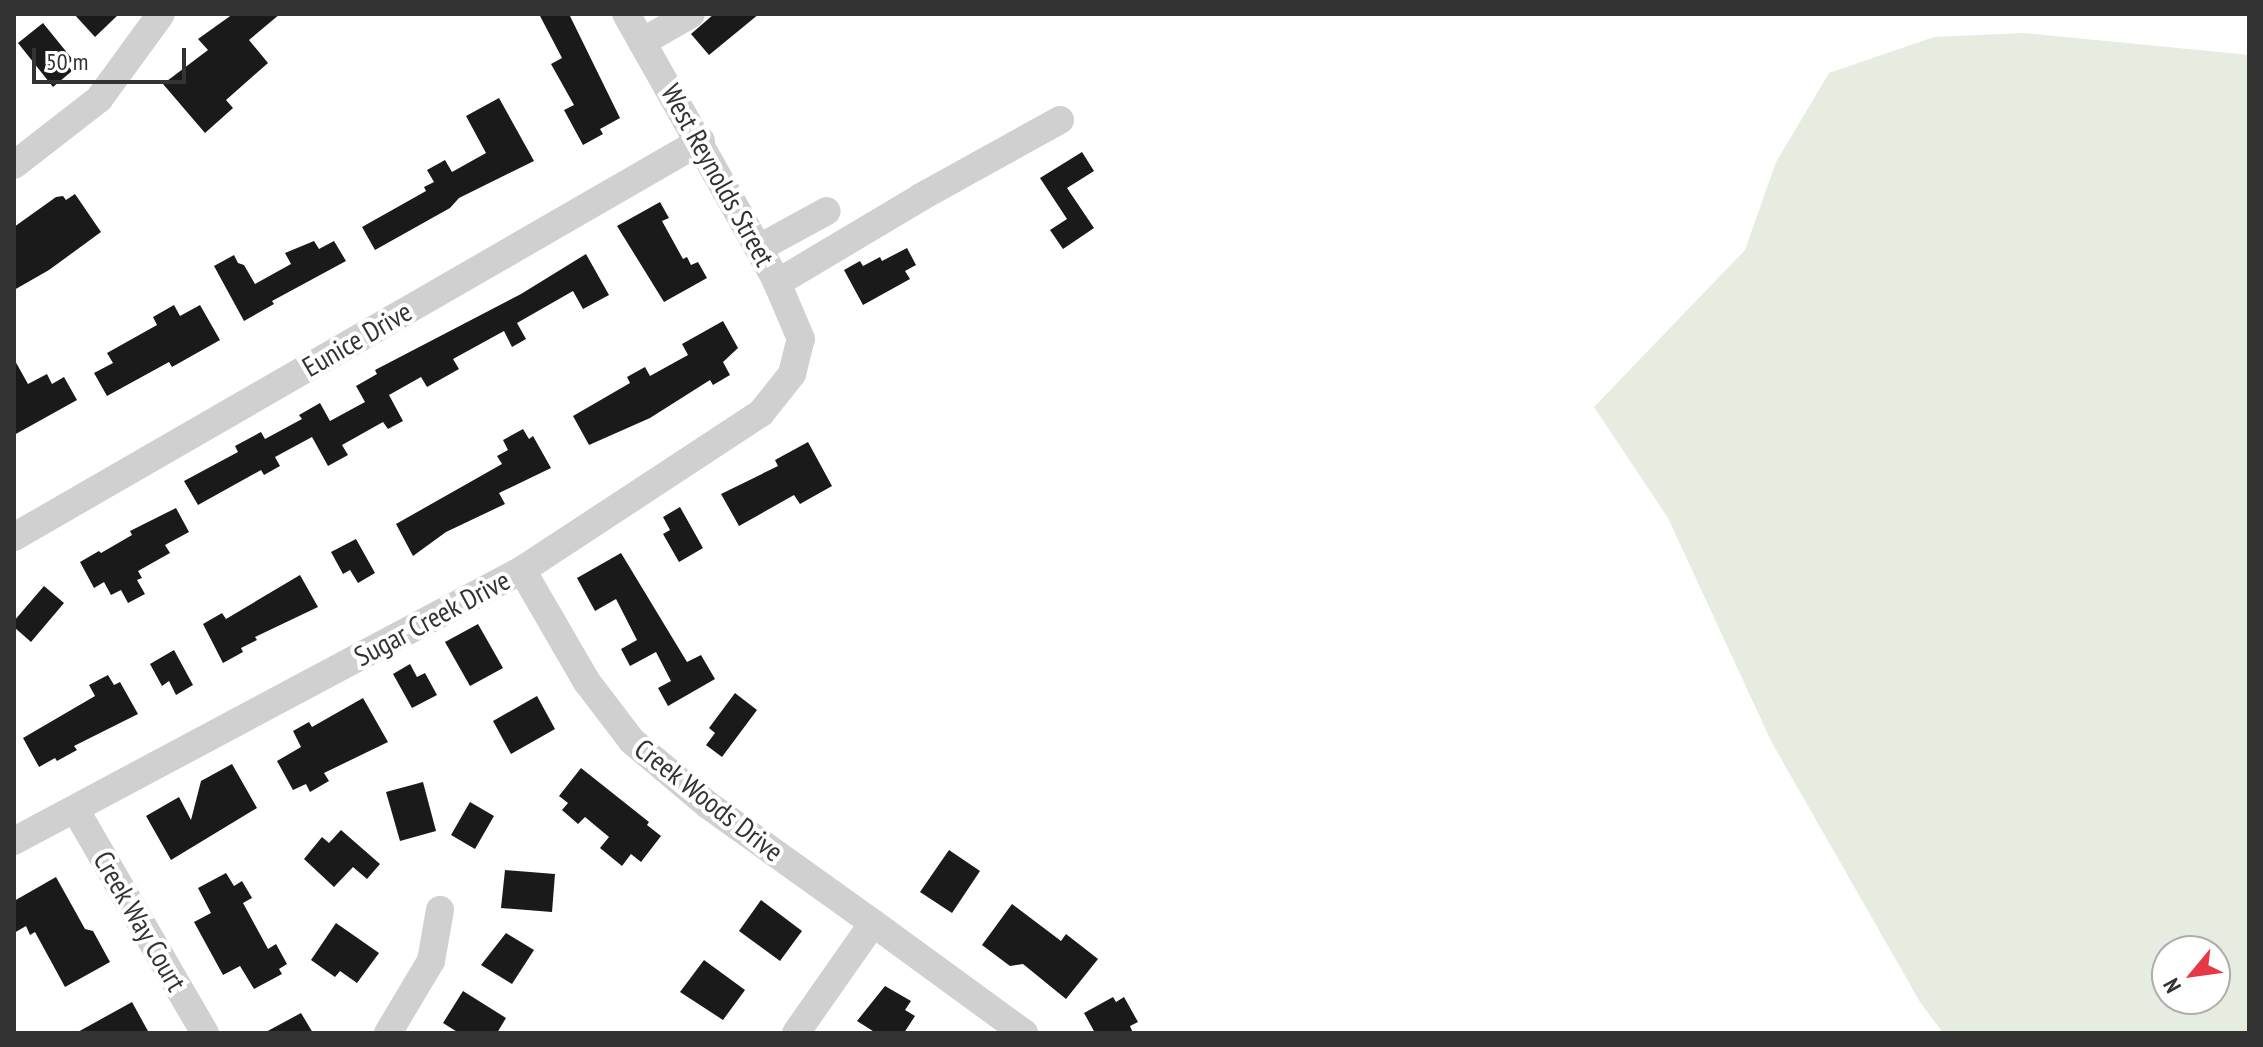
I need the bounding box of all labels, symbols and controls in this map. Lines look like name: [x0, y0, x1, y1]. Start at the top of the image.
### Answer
scale bar: [36, 32, 190, 82]
text: 50 m: [46, 46, 88, 77]
street label: West Reynolds Street: [654, 78, 782, 272]
street label: Eunice Drive: [296, 294, 418, 384]
street label: Sugar Creek Drive: [348, 563, 516, 673]
street label: Creek Woods Drive: [628, 731, 790, 869]
street label: Creek Way Court: [86, 844, 194, 998]
north arrow: [2151, 935, 2231, 1015]
text: N: [2157, 974, 2187, 998]

